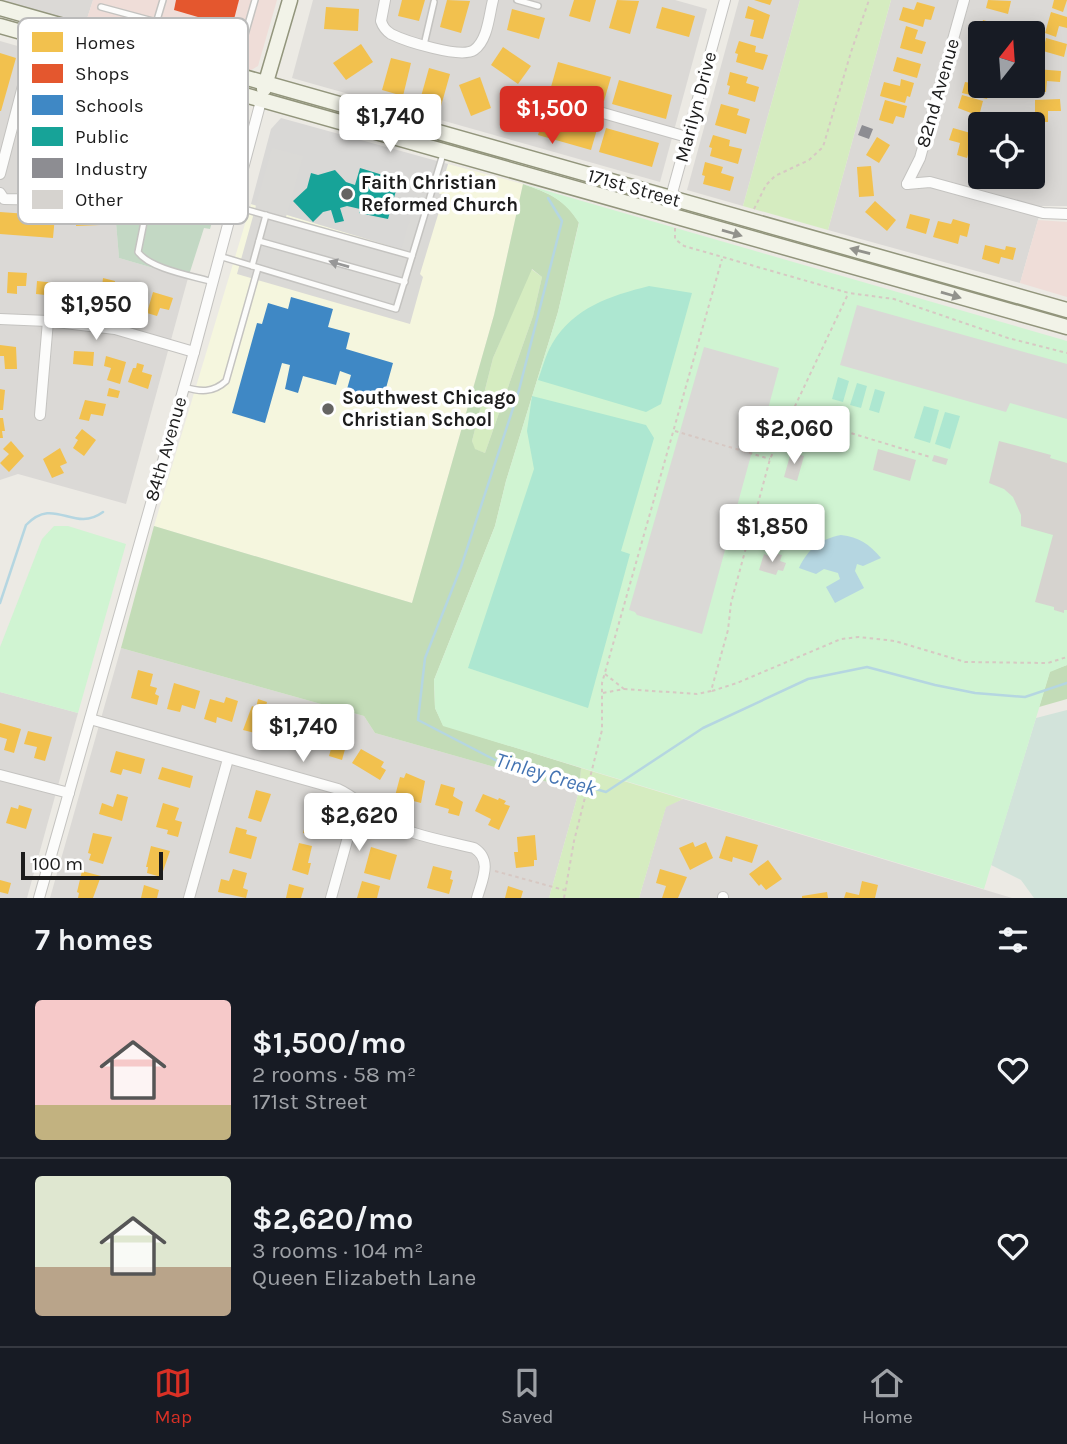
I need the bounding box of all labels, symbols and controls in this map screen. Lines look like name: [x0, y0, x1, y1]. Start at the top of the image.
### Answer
legend: [18, 18, 248, 224]
north arrow: [968, 21, 1045, 98]
map controls: [968, 21, 1045, 189]
text: Homes: [75, 32, 136, 54]
street label: 82nd Avenue: [912, 36, 964, 150]
street label: Marilyn Drive: [671, 49, 721, 165]
text: Shops: [75, 63, 129, 85]
pin: $1,500: [495, 86, 609, 146]
pin: $1,740: [333, 94, 447, 154]
text: Schools: [75, 95, 144, 117]
text: $1,500: [516, 95, 588, 122]
text: $1,740: [355, 103, 425, 130]
button: locate: [968, 112, 1045, 189]
text: Public: [75, 126, 129, 148]
text: Industry: [75, 158, 148, 180]
street label: 171st Street: [585, 164, 683, 212]
place label: Faith Christian Reformed Church: [361, 172, 518, 216]
marker: Faith Christian Reformed Church: [339, 186, 355, 202]
text: Other: [75, 189, 123, 211]
one-way arrow: [721, 229, 742, 239]
one-way arrow: [849, 245, 870, 255]
one-way arrow: [329, 258, 350, 268]
pin: $1,950: [39, 282, 153, 342]
one-way arrow: [940, 290, 962, 301]
text: $1,950: [60, 291, 132, 318]
place label: Southwest Chicago Christian School: [342, 387, 516, 431]
street label: 84th Avenue: [141, 394, 191, 504]
marker: Southwest Chicago Christian School: [320, 401, 336, 417]
pin: $2,060: [737, 406, 851, 466]
text: $2,060: [755, 415, 833, 442]
pin: $1,850: [715, 504, 829, 564]
text: $1,850: [736, 513, 808, 540]
pin: $1,740: [246, 704, 360, 764]
text: $1,740: [268, 713, 338, 740]
water label: Tinley Creek: [493, 747, 600, 801]
pin: $2,620: [302, 794, 416, 853]
text: $2,620: [320, 802, 398, 829]
scale bar: [21, 849, 163, 881]
text: 100 m: [32, 853, 83, 875]
icon: filters: [994, 921, 1032, 959]
text: 7 homes: [35, 922, 153, 958]
text: $1,500/mo: [252, 1025, 406, 1061]
icon: home: [91, 1028, 175, 1112]
icon: heart: [994, 1051, 1032, 1089]
text: 2 rooms · 58 m²: [252, 1061, 416, 1088]
text: 171st Street: [252, 1088, 367, 1115]
text: $2,620/mo: [252, 1201, 413, 1237]
icon: home: [91, 1204, 175, 1288]
icon: heart: [994, 1227, 1032, 1265]
text: 3 rooms · 104 m²: [252, 1237, 423, 1264]
text: Queen Elizabeth Lane: [252, 1264, 476, 1291]
tab: Map: [154, 1364, 192, 1428]
tab: Saved: [501, 1364, 553, 1428]
tab: Home: [862, 1364, 913, 1428]

